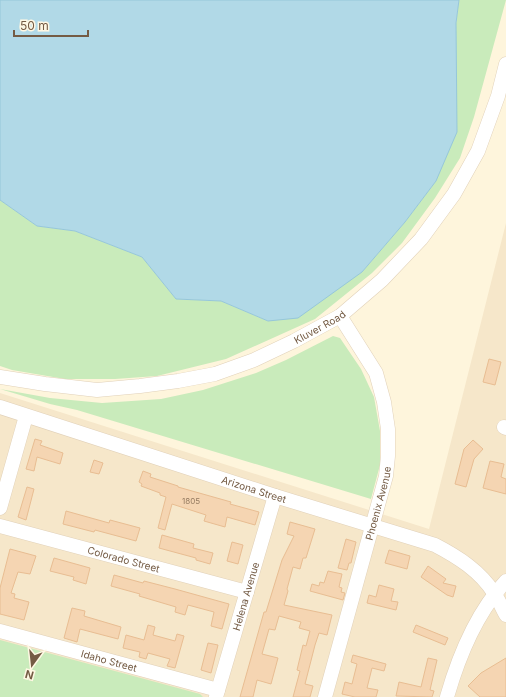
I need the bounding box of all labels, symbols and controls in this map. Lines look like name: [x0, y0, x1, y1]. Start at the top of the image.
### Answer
scale bar: [14, 12, 88, 38]
text: 50 m: [20, 18, 49, 33]
street label: Kluver Road: [292, 308, 348, 346]
street label: Phoenix Avenue: [363, 466, 393, 541]
street label: Arizona Street: [220, 473, 289, 505]
house number: 1805: [182, 496, 200, 506]
street label: Colorado Street: [86, 544, 162, 575]
street label: Helena Avenue: [230, 560, 261, 632]
north arrow: [12, 645, 52, 685]
street label: Idaho Street: [80, 647, 139, 674]
text: N: [24, 667, 35, 683]

